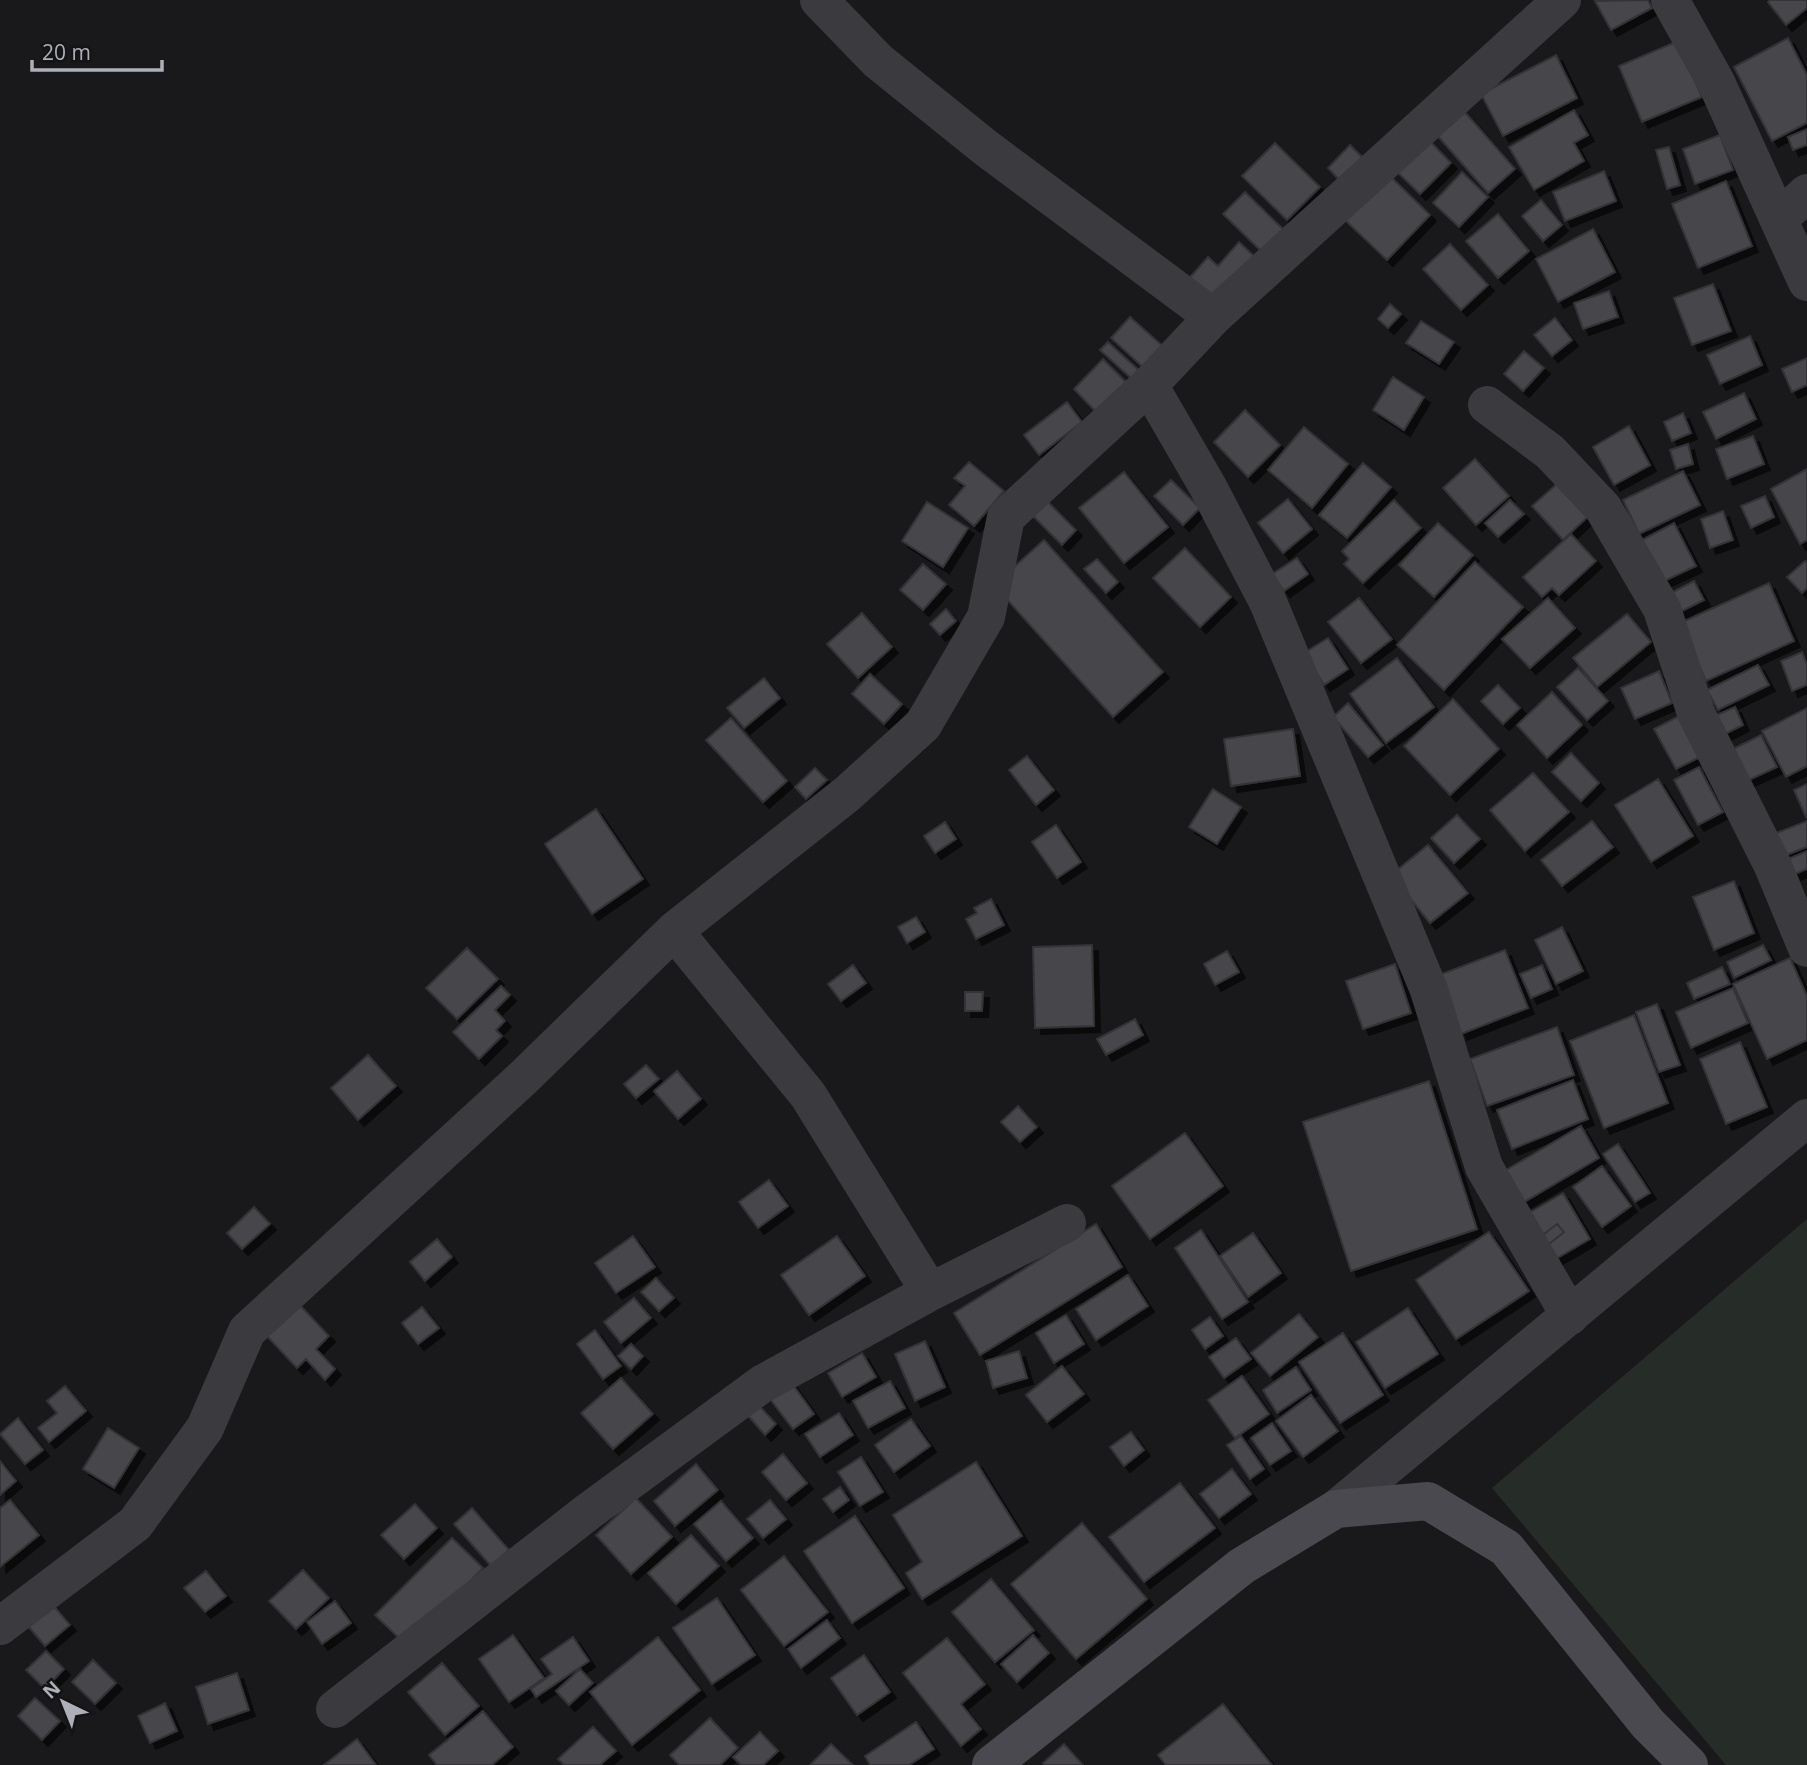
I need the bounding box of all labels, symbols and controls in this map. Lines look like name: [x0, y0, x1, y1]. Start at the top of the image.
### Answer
scale bar: [32, 28, 161, 72]
text: 20 m: [42, 38, 91, 66]
north arrow: [28, 1667, 98, 1737]
text: N: [37, 1675, 66, 1704]

